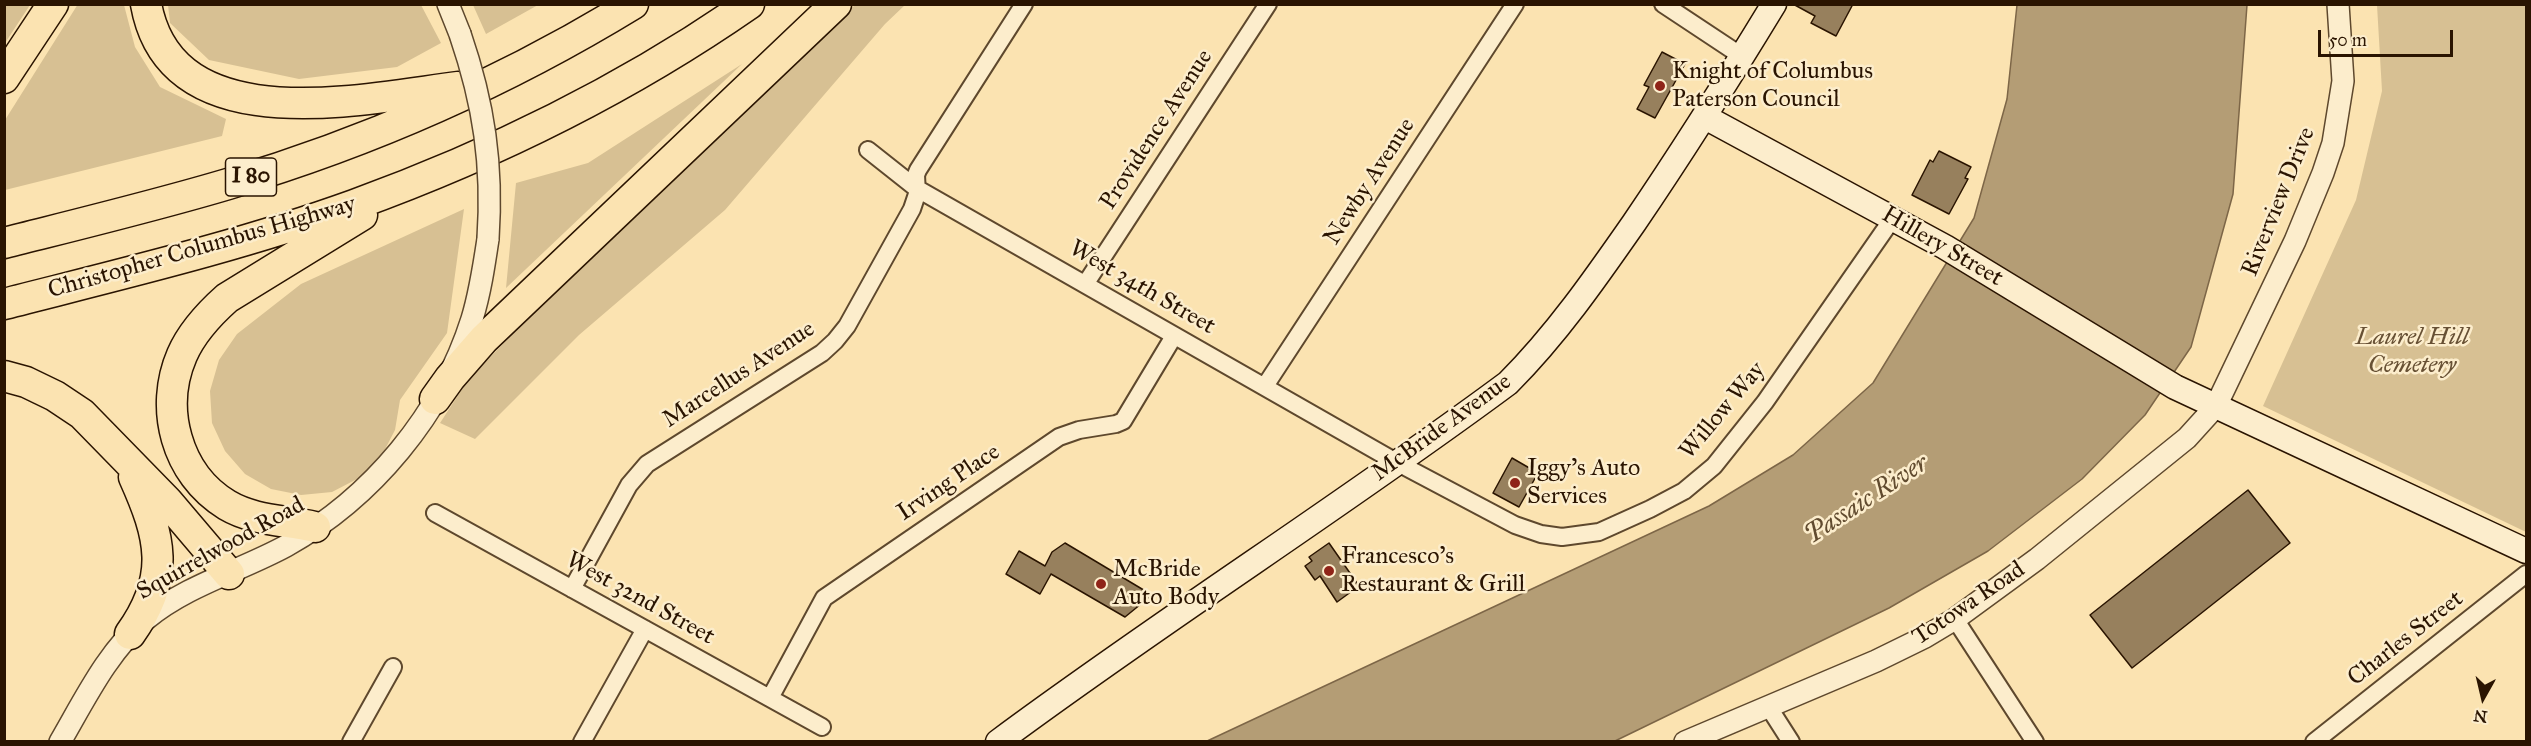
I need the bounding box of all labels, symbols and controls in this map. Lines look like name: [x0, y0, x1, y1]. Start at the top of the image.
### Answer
scale bar: [2321, 18, 2456, 56]
text: 50 m: [2329, 29, 2367, 51]
street label: Providence Avenue: [1095, 45, 1219, 215]
place label: Knight of Columbus Paterson Council: [1672, 58, 1873, 114]
marker: Knight of Columbus Paterson Council: [1653, 79, 1667, 93]
street label: Newby Avenue: [1318, 113, 1422, 251]
street label: Riverview Drive: [2236, 123, 2322, 281]
road number: I 80: [226, 158, 276, 196]
street label: Christopher Columbus Highway: [45, 190, 359, 306]
street label: Hillery Street: [1876, 201, 2008, 293]
street label: West 34th Street: [1064, 235, 1220, 341]
street label: Marcellus Avenue: [658, 315, 820, 435]
park label: Laurel Hill Cemetery: [2355, 324, 2469, 380]
street label: Willow Way: [1674, 357, 1772, 465]
street label: McBride Avenue: [1367, 368, 1517, 488]
street label: Irving Place: [892, 438, 1006, 528]
water label: Passaic River: [1799, 449, 1935, 551]
place label: Iggy's Auto Services: [1527, 455, 1640, 511]
marker: Iggy's Auto Services: [1508, 476, 1522, 490]
street label: Squirrelwood Road: [132, 491, 310, 607]
place label: Francesco's Restaurant & Grill: [1341, 543, 1525, 599]
street label: West 32nd Street: [561, 546, 719, 652]
place label: McBride Auto Body: [1113, 556, 1219, 612]
street label: Totowa Road: [1907, 556, 2031, 652]
marker: Francesco's Restaurant & Grill: [1322, 564, 1336, 578]
marker: McBride Auto Body: [1094, 577, 1108, 591]
street label: Charles Street: [2343, 585, 2469, 693]
north arrow: [2453, 668, 2513, 728]
text: N: [2472, 706, 2488, 727]

